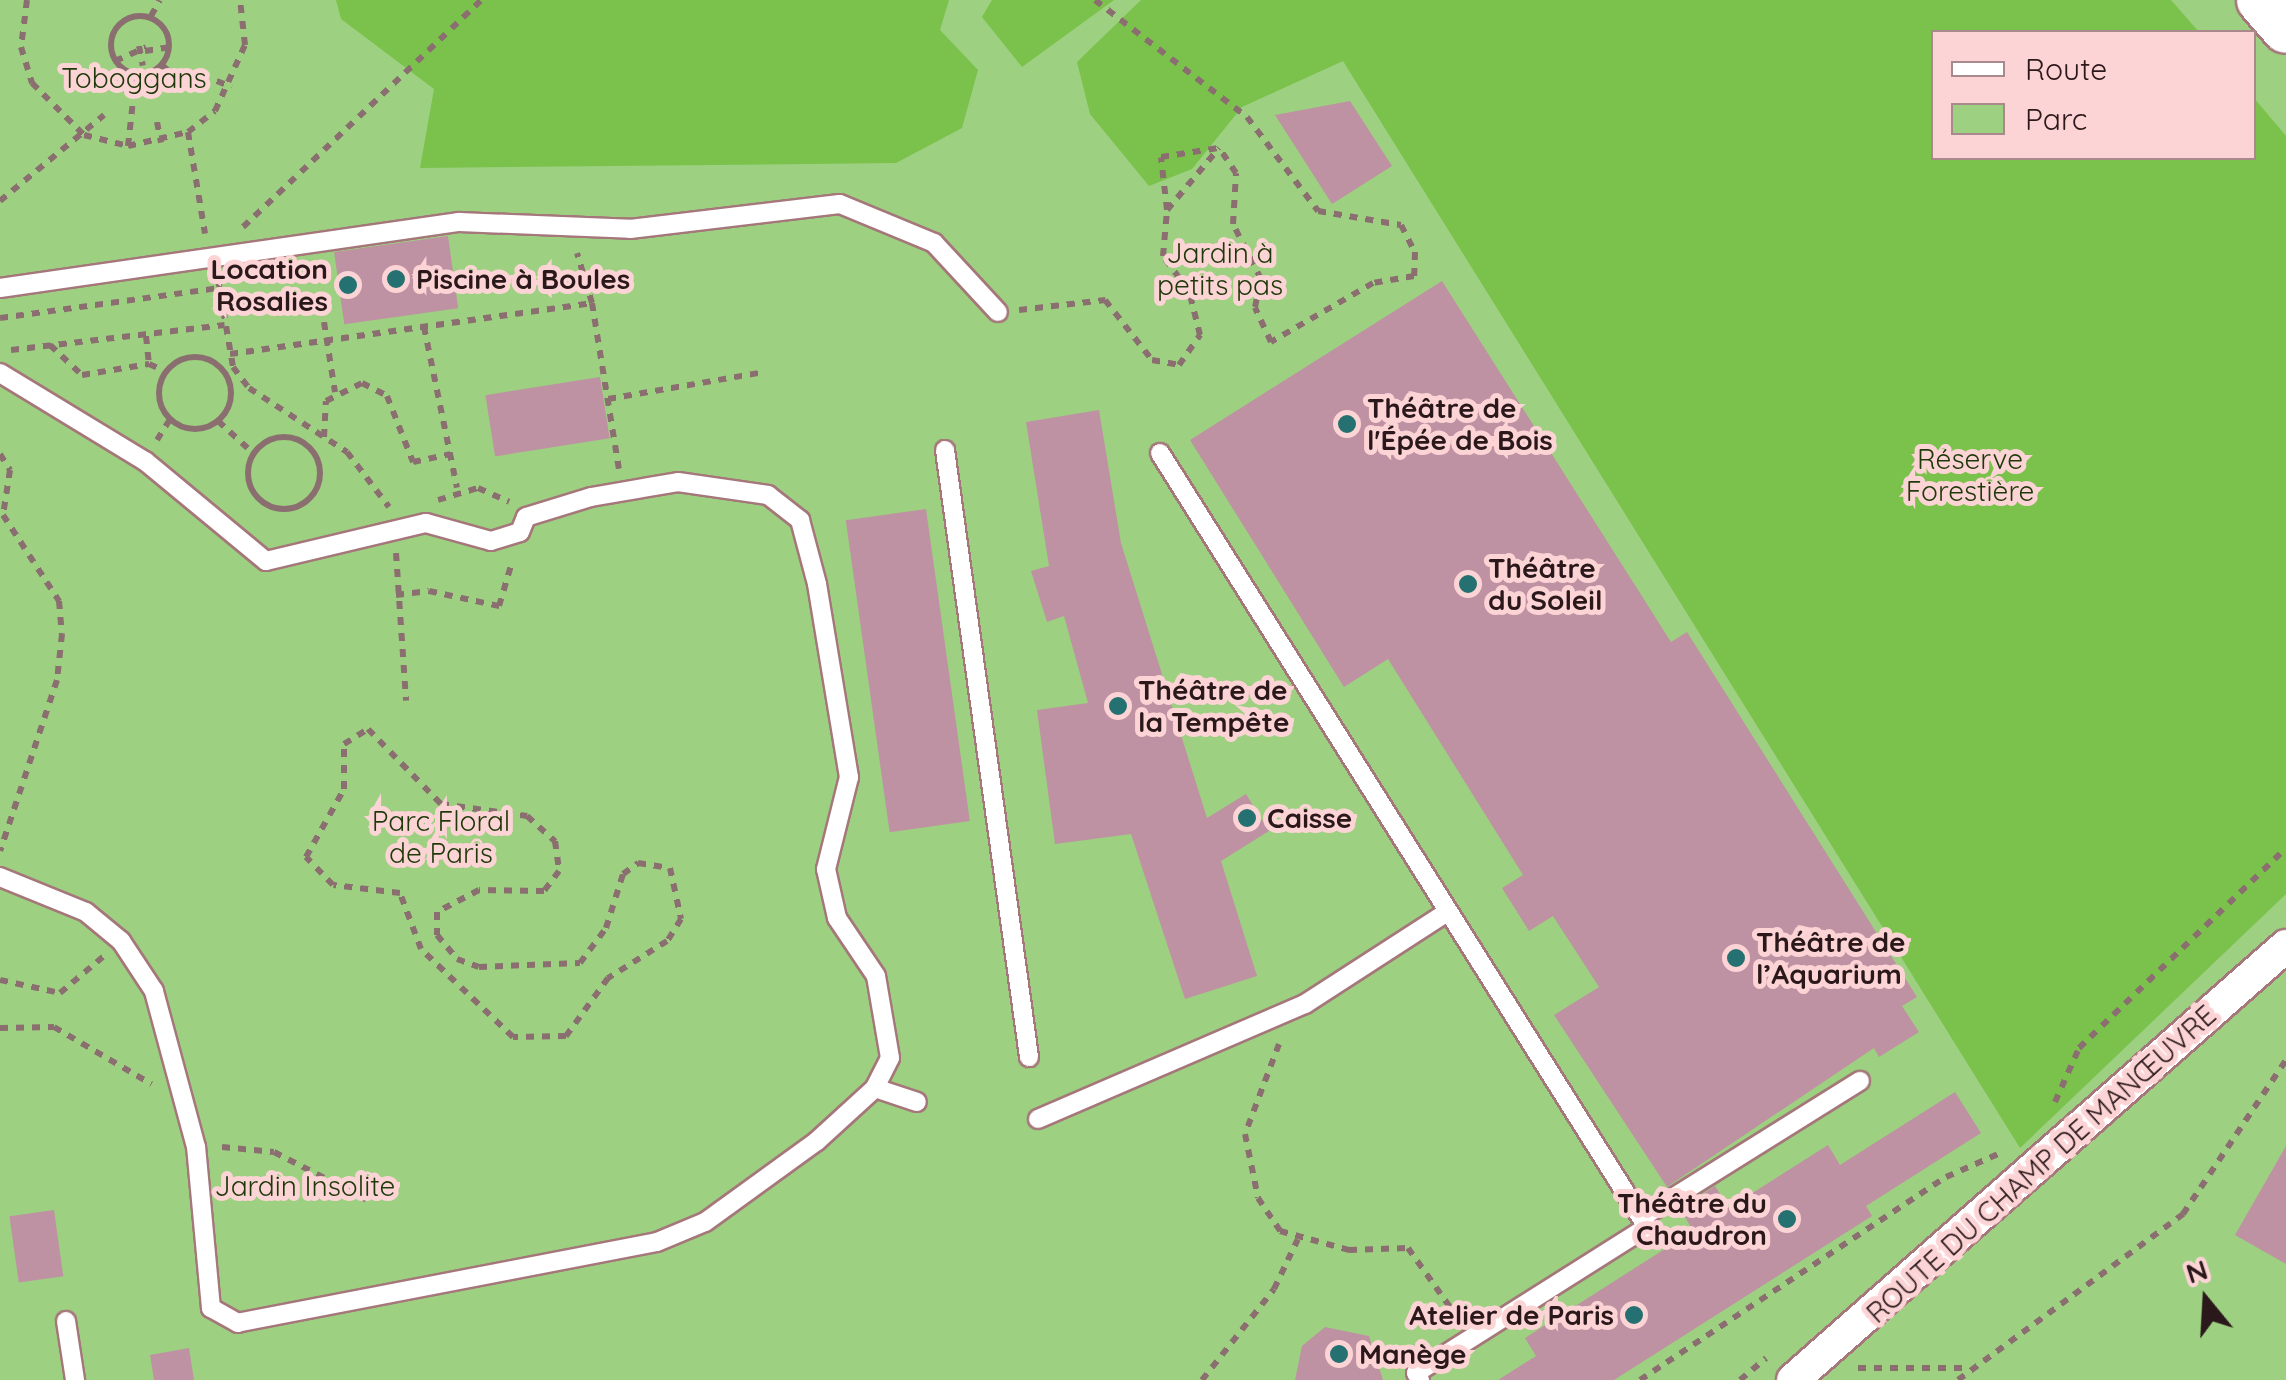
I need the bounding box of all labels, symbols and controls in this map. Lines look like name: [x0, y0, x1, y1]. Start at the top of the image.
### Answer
legend: [1931, 30, 2256, 160]
text: Route: [2025, 50, 2107, 88]
park label: Toboggans: [61, 61, 207, 95]
text: Parc: [2025, 100, 2087, 138]
park label: Jardin à petits pas: [1157, 236, 1283, 302]
place label: Location Rosalies: [210, 252, 328, 318]
place label: Piscine à Boules: [416, 262, 630, 296]
marker: Piscine à Boules: [385, 268, 407, 290]
marker: Location Rosalies: [337, 274, 359, 296]
place label: Théâtre de l'Épée de Bois: [1367, 391, 1553, 457]
marker: Théâtre de l'Épée de Bois: [1336, 413, 1358, 435]
park label: Réserve Forestière: [1906, 442, 2034, 508]
place label: Théâtre du Soleil: [1488, 551, 1602, 617]
marker: Théâtre du Soleil: [1457, 573, 1479, 595]
place label: Théâtre de la Tempête: [1138, 673, 1289, 739]
marker: Théâtre de la Tempête: [1107, 695, 1129, 717]
place label: Caisse: [1267, 801, 1352, 835]
park label: Parc Floral de Paris: [372, 804, 510, 870]
marker: Caisse: [1236, 807, 1258, 829]
place label: Théâtre de l’Aquarium: [1756, 925, 1906, 991]
marker: Théâtre de l’Aquarium: [1725, 947, 1747, 969]
street label: ROUTE DU CHAMP DE MANŒUVRE: [1859, 998, 2223, 1330]
park label: Jardin Insolite: [215, 1169, 395, 1203]
place label: Théâtre du Chaudron: [1617, 1186, 1767, 1252]
marker: Théâtre du Chaudron: [1776, 1208, 1798, 1230]
north arrow: [2156, 1250, 2256, 1350]
place label: Atelier de Paris: [1409, 1298, 1614, 1332]
marker: Atelier de Paris: [1623, 1304, 1645, 1326]
place label: Manège: [1359, 1337, 1466, 1371]
marker: Manège: [1328, 1343, 1350, 1365]

